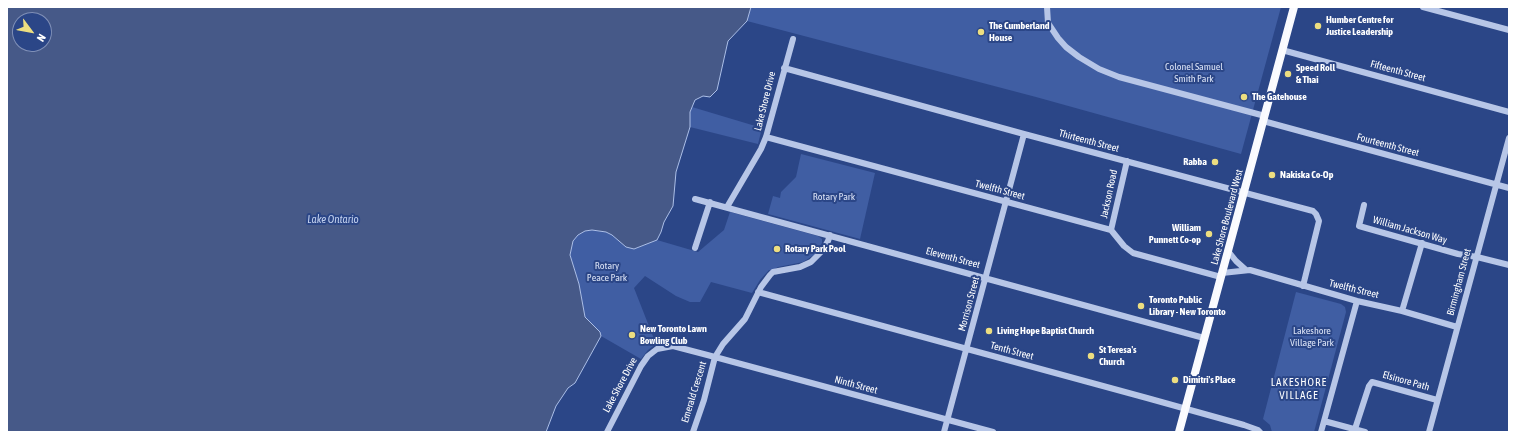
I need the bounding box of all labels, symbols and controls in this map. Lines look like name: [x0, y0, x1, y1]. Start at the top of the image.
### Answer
north arrow: [12, 12, 52, 52]
place label: Humber Centre for Justice Leadership: [1326, 14, 1393, 38]
place label: The Cumberland House: [989, 20, 1050, 44]
marker: Humber Centre for Justice Leadership: [1313, 21, 1323, 31]
marker: The Cumberland House: [976, 27, 986, 37]
text: N: [35, 32, 48, 44]
street label: Fifteenth Street: [1369, 58, 1427, 84]
park label: Colonel Samuel Smith Park: [1165, 61, 1223, 84]
place label: Speed Roll & Thai: [1296, 62, 1335, 86]
marker: Speed Roll & Thai: [1283, 69, 1293, 79]
street label: Lake Shore Drive: [752, 70, 778, 132]
place label: The Gatehouse: [1252, 91, 1307, 103]
marker: The Gatehouse: [1239, 92, 1249, 102]
street label: Thirteenth Street: [1058, 127, 1120, 155]
street label: Fourteenth Street: [1356, 131, 1420, 159]
place label: Rabba: [1183, 156, 1207, 168]
marker: Rabba: [1210, 157, 1220, 167]
street label: Lake Shore Boulevard West: [1209, 168, 1245, 266]
street label: Jackson Road: [1098, 169, 1120, 219]
place label: Nakiska Co-Op: [1280, 169, 1333, 181]
marker: Nakiska Co-Op: [1267, 170, 1277, 180]
street label: Twelfth Street: [974, 178, 1026, 202]
park label: Rotary Park: [813, 191, 855, 203]
water label: Lake Ontario: [307, 213, 359, 227]
street label: William Jackson Way: [1372, 214, 1448, 246]
place label: William Punnett Co-op: [1149, 222, 1201, 246]
marker: William Punnett Co-op: [1204, 229, 1214, 239]
place label: Rotary Park Pool: [785, 243, 846, 255]
marker: Rotary Park Pool: [772, 244, 782, 254]
street label: Eleventh Street: [925, 245, 981, 271]
street label: Birmingham Street: [1444, 247, 1474, 317]
park label: Rotary Peace Park: [587, 260, 627, 284]
street label: Morrison Street: [956, 275, 982, 333]
street label: Twelfth Street: [1328, 277, 1380, 301]
place label: Toronto Public Library - New Toronto: [1149, 294, 1226, 318]
marker: Toronto Public Library - New Toronto: [1136, 301, 1146, 311]
place label: New Toronto Lawn Bowling Club: [640, 323, 707, 346]
place label: Living Hope Baptist Church: [997, 325, 1094, 337]
park label: Lakeshore Village Park: [1290, 325, 1334, 348]
marker: Living Hope Baptist Church: [984, 326, 994, 336]
marker: New Toronto Lawn Bowling Club: [627, 330, 637, 340]
street label: Tenth Street: [989, 339, 1035, 363]
place label: St Teresa's Church: [1099, 344, 1137, 368]
marker: St Teresa's Church: [1086, 351, 1096, 361]
street label: Lake Shore Drive: [600, 355, 640, 415]
street label: Emerald Crescent: [679, 360, 709, 424]
street label: Elsinore Path: [1381, 369, 1431, 393]
street label: Ninth Street: [833, 373, 879, 397]
place label: Dimitri's Place: [1183, 374, 1236, 386]
marker: Dimitri's Place: [1170, 375, 1180, 385]
district label: LAKESHORE VILLAGE: [1271, 376, 1327, 402]

